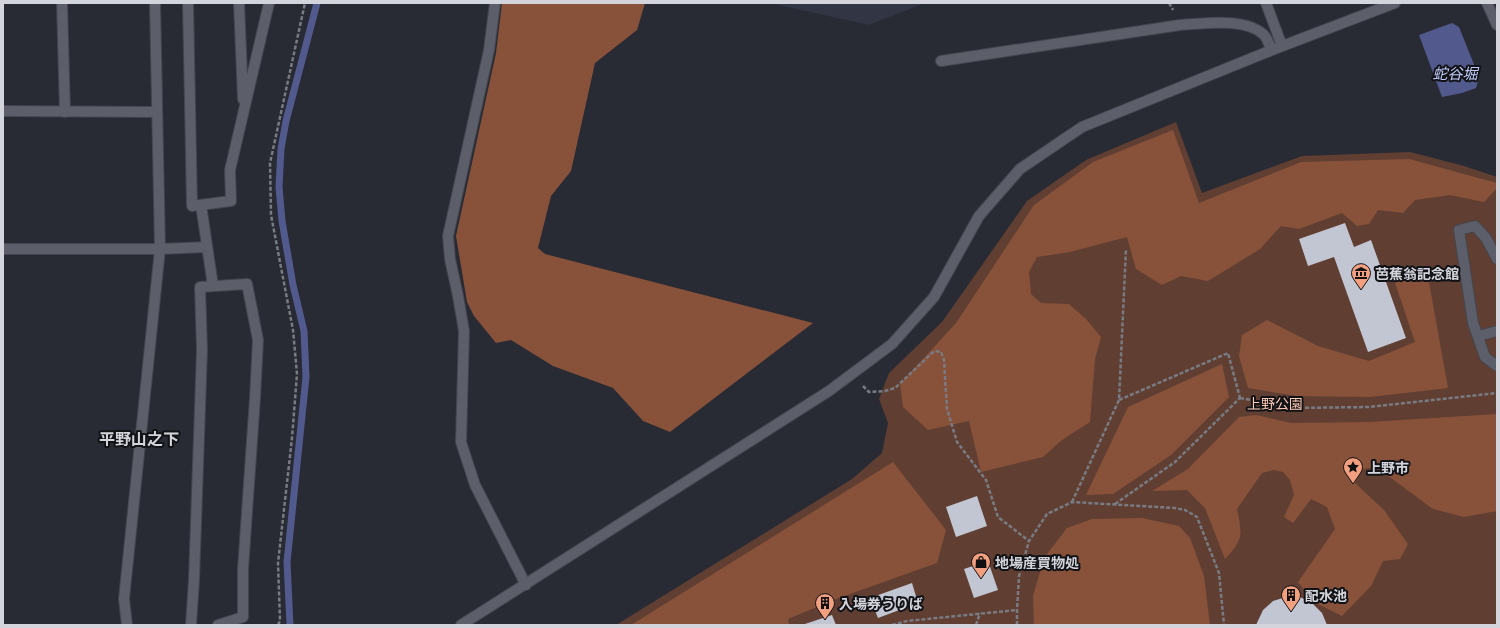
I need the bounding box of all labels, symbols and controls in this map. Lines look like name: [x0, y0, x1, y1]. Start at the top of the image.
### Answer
water label: 蛇谷堀: [1432, 63, 1479, 83]
museum icon: 芭蕉翁記念館: [1350, 262, 1372, 290]
place label: 芭蕉翁記念館: [1375, 264, 1459, 283]
park label: 上野公園: [1247, 394, 1303, 413]
district label: 平野山之下: [99, 428, 179, 450]
place icon: 上野市: [1342, 456, 1364, 484]
place label: 上野市: [1367, 458, 1409, 477]
shop icon: 地場産買物処: [970, 551, 992, 579]
place label: 地場産買物処: [995, 553, 1079, 572]
building icon: 配水池: [1280, 584, 1302, 612]
place label: 配水池: [1305, 586, 1347, 605]
building icon: 入場券うりば: [814, 592, 836, 620]
place label: 入場券うりば: [839, 594, 923, 613]

